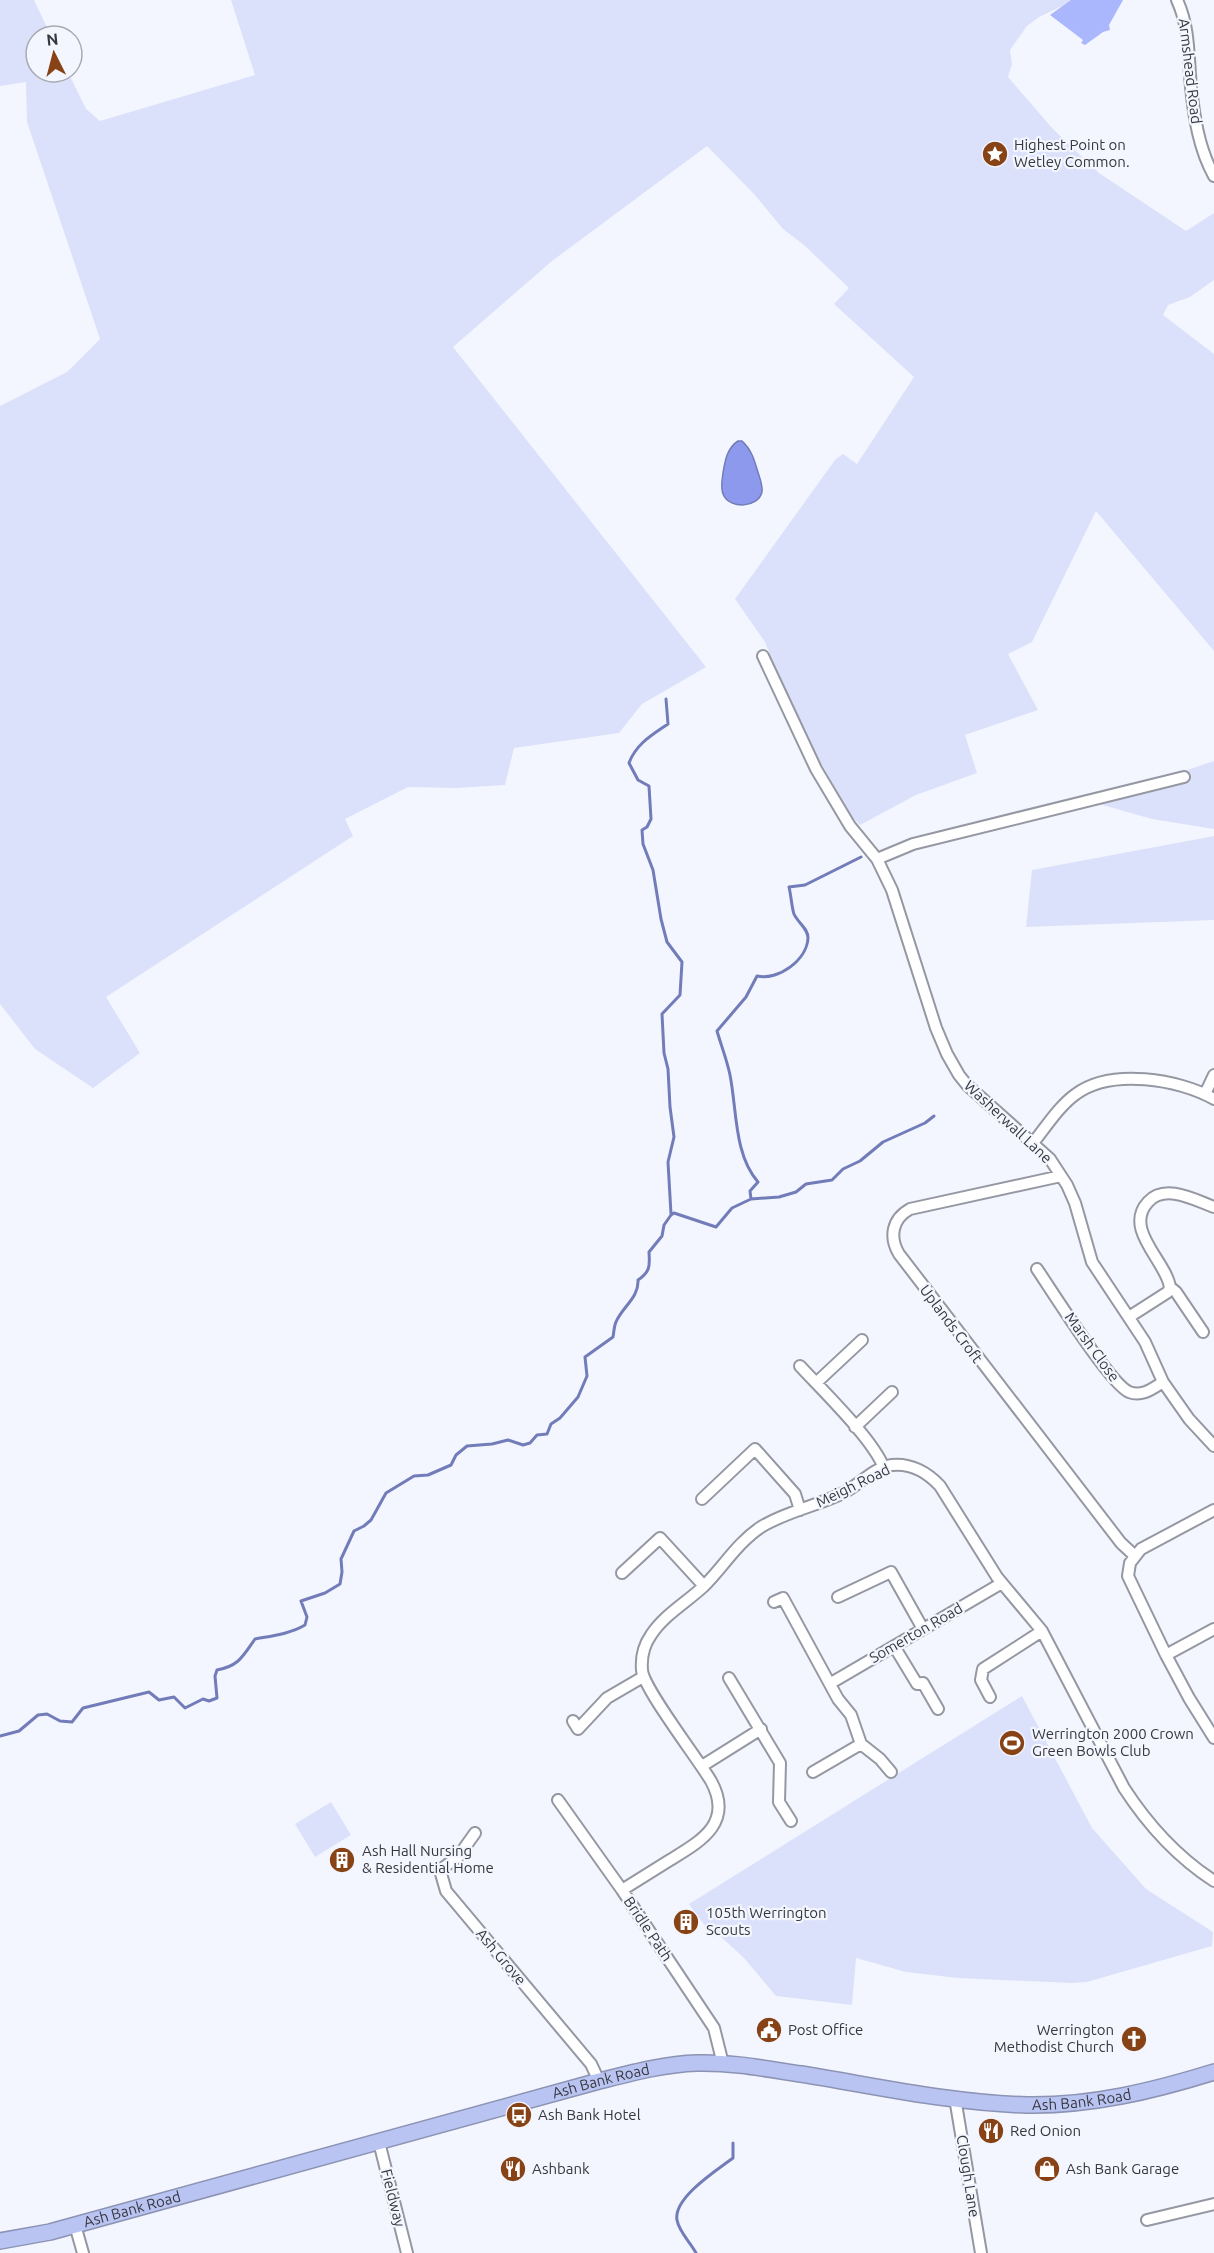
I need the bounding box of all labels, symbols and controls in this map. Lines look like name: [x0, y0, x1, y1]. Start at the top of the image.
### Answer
street label: Armshead Road: [1176, 17, 1205, 125]
north arrow: [24, 24, 84, 84]
text: N: [46, 30, 59, 49]
place label: Highest Point on Wetley Common.: [1014, 136, 1130, 170]
place icon: Highest Point on Wetley Common.: [980, 139, 1010, 169]
street label: Washerwall Lane: [961, 1077, 1056, 1167]
street label: Uplands Croft: [917, 1281, 986, 1366]
street label: Marsh Close: [1062, 1309, 1123, 1385]
street label: Meigh Road: [813, 1460, 893, 1511]
street label: Somerton Road: [866, 1599, 965, 1666]
place label: Werrington 2000 Crown Green Bowls Club: [1032, 1725, 1194, 1759]
sports icon: Werrington 2000 Crown Green Bowls Club: [997, 1728, 1027, 1758]
place label: Ash Hall Nursing & Residential Home: [362, 1842, 494, 1876]
building icon: Ash Hall Nursing & Residential Home: [327, 1845, 357, 1875]
street label: Bridle Path: [621, 1893, 676, 1964]
place label: 105th Werrington Scouts: [706, 1904, 827, 1938]
building icon: 105th Werrington Scouts: [671, 1907, 701, 1937]
street label: Ash Grove: [473, 1925, 530, 1988]
public building icon: Post Office: [754, 2015, 784, 2045]
place label: Post Office: [788, 2021, 863, 2038]
place label: Werrington Methodist Church: [994, 2021, 1114, 2055]
church icon: Werrington Methodist Church: [1119, 2024, 1149, 2054]
street label: Ash Bank Road: [550, 2060, 651, 2101]
street label: Ash Bank Road: [1032, 2085, 1133, 2113]
bus stop icon: Ash Bank Hotel: [504, 2100, 534, 2130]
place label: Ash Bank Hotel: [538, 2106, 641, 2123]
restaurant icon: Red Onion: [976, 2116, 1006, 2146]
place label: Red Onion: [1010, 2122, 1081, 2139]
street label: Clough Lane: [954, 2133, 983, 2218]
restaurant icon: Ashbank: [498, 2154, 528, 2184]
shop icon: Ash Bank Garage: [1032, 2154, 1062, 2184]
place label: Ashbank: [532, 2160, 590, 2177]
place label: Ash Bank Garage: [1066, 2160, 1179, 2177]
street label: Fieldway: [378, 2167, 409, 2229]
street label: Ash Bank Road: [82, 2187, 182, 2230]

